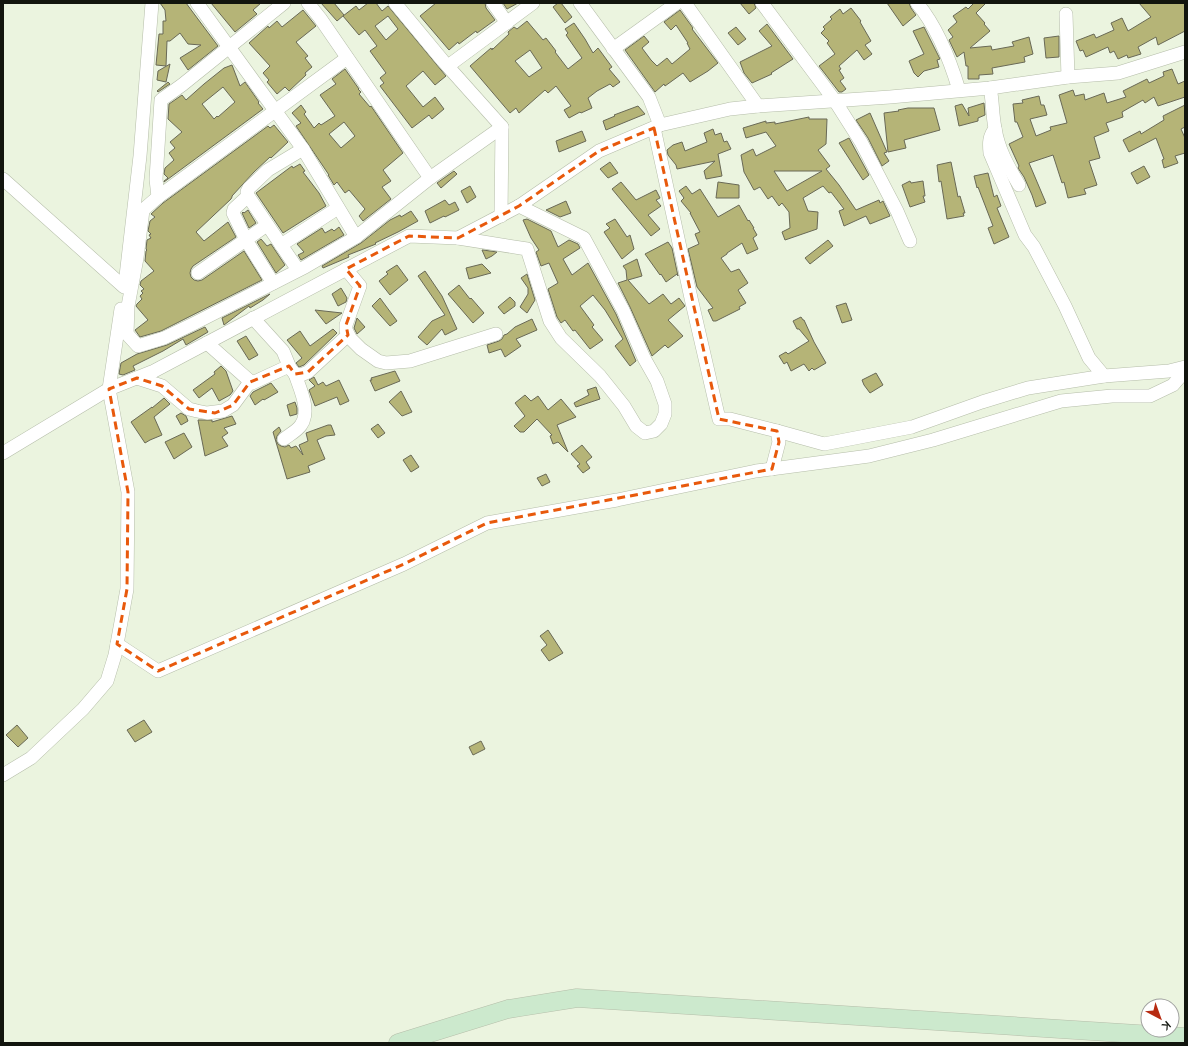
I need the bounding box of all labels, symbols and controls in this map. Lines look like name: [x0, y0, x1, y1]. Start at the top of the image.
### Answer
north arrow: [1140, 998, 1180, 1038]
text: K: [1158, 1017, 1174, 1034]

